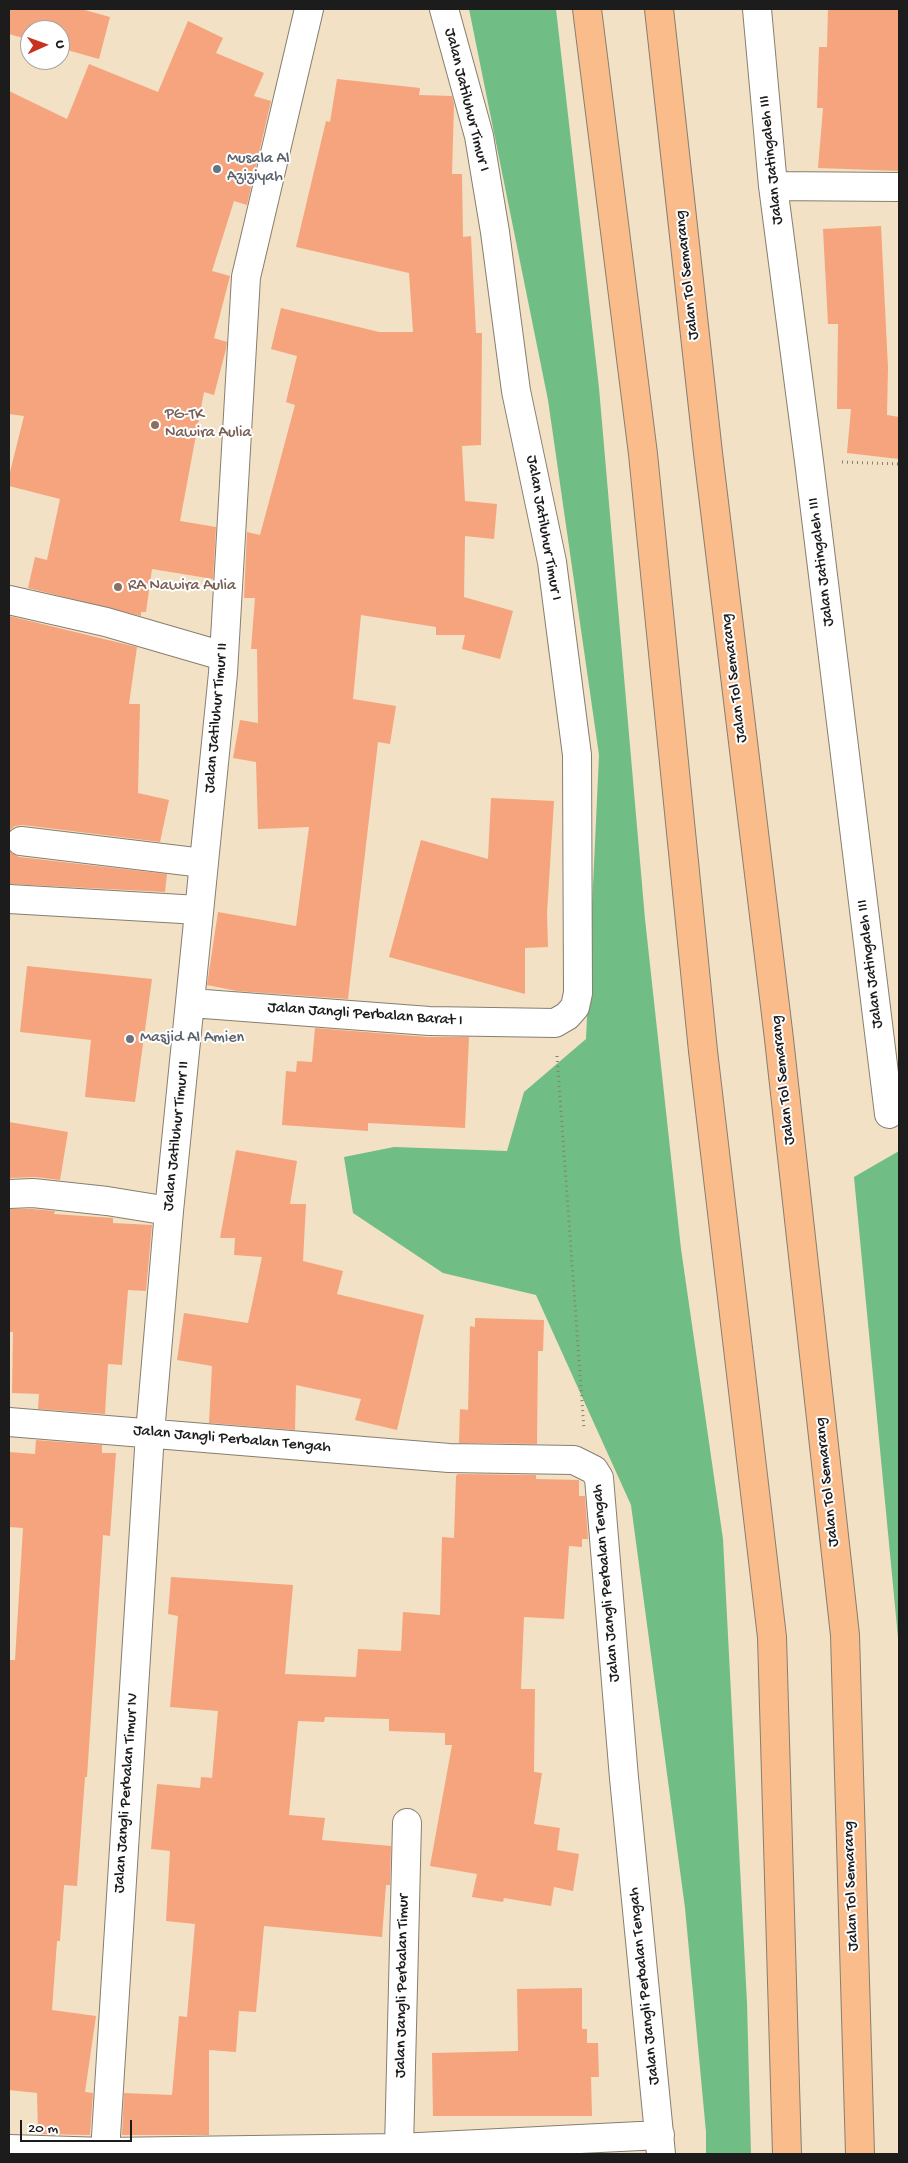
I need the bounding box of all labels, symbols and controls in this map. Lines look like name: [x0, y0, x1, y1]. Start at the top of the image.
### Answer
north arrow: [20, 20, 70, 70]
street label: Jalan Jatiluhur Timur I: [439, 26, 493, 174]
text: U: [51, 40, 68, 49]
street label: Jalan Jatingaleh III: [756, 94, 788, 226]
place label: Musala Al Aziziyah: [227, 150, 290, 188]
marker: Musala Al Aziziyah: [211, 163, 223, 175]
street label: Jalan Tol Semarang: [672, 209, 704, 341]
place label: PG-TK Nawira Aulia: [165, 406, 251, 444]
marker: PG-TK Nawira Aulia: [149, 419, 161, 431]
street label: Jalan Jatiluhur Timur I: [521, 454, 565, 602]
street label: Jalan Jatingaleh III: [805, 496, 839, 628]
place label: RA Nawira Aulia: [128, 577, 236, 597]
marker: RA Nawira Aulia: [112, 581, 124, 593]
street label: Jalan Tol Semarang: [718, 612, 752, 744]
street label: Jalan Jatiluhur Timur II: [201, 642, 233, 794]
street label: Jalan Jatingaleh III: [854, 898, 888, 1030]
street label: Jalan Jangli Perbalan Barat I: [267, 999, 463, 1031]
street label: Jalan Tol Semarang: [768, 1014, 800, 1146]
place label: Masjid Al Amien: [140, 1029, 244, 1049]
marker: Masjid Al Amien: [124, 1033, 136, 1045]
street label: Jalan Jatiluhur Timur II: [160, 1060, 194, 1212]
street label: Jalan Tol Semarang: [812, 1416, 844, 1548]
street label: Jalan Jangli Perbalan Tengah: [132, 1422, 332, 1458]
street label: Jalan Jangli Perbalan Tengah: [589, 1483, 625, 1683]
street label: Jalan Jangli Perbalan Timur IV: [110, 1692, 144, 1894]
street label: Jalan Tol Semarang: [840, 1821, 864, 1951]
street label: Jalan Jangli Perbalan Tengah: [625, 1886, 665, 2086]
street label: Jalan Jangli Perbalan Timur: [392, 1894, 414, 2078]
scale bar: [22, 2110, 135, 2142]
text: 20 m: [28, 2120, 58, 2138]

